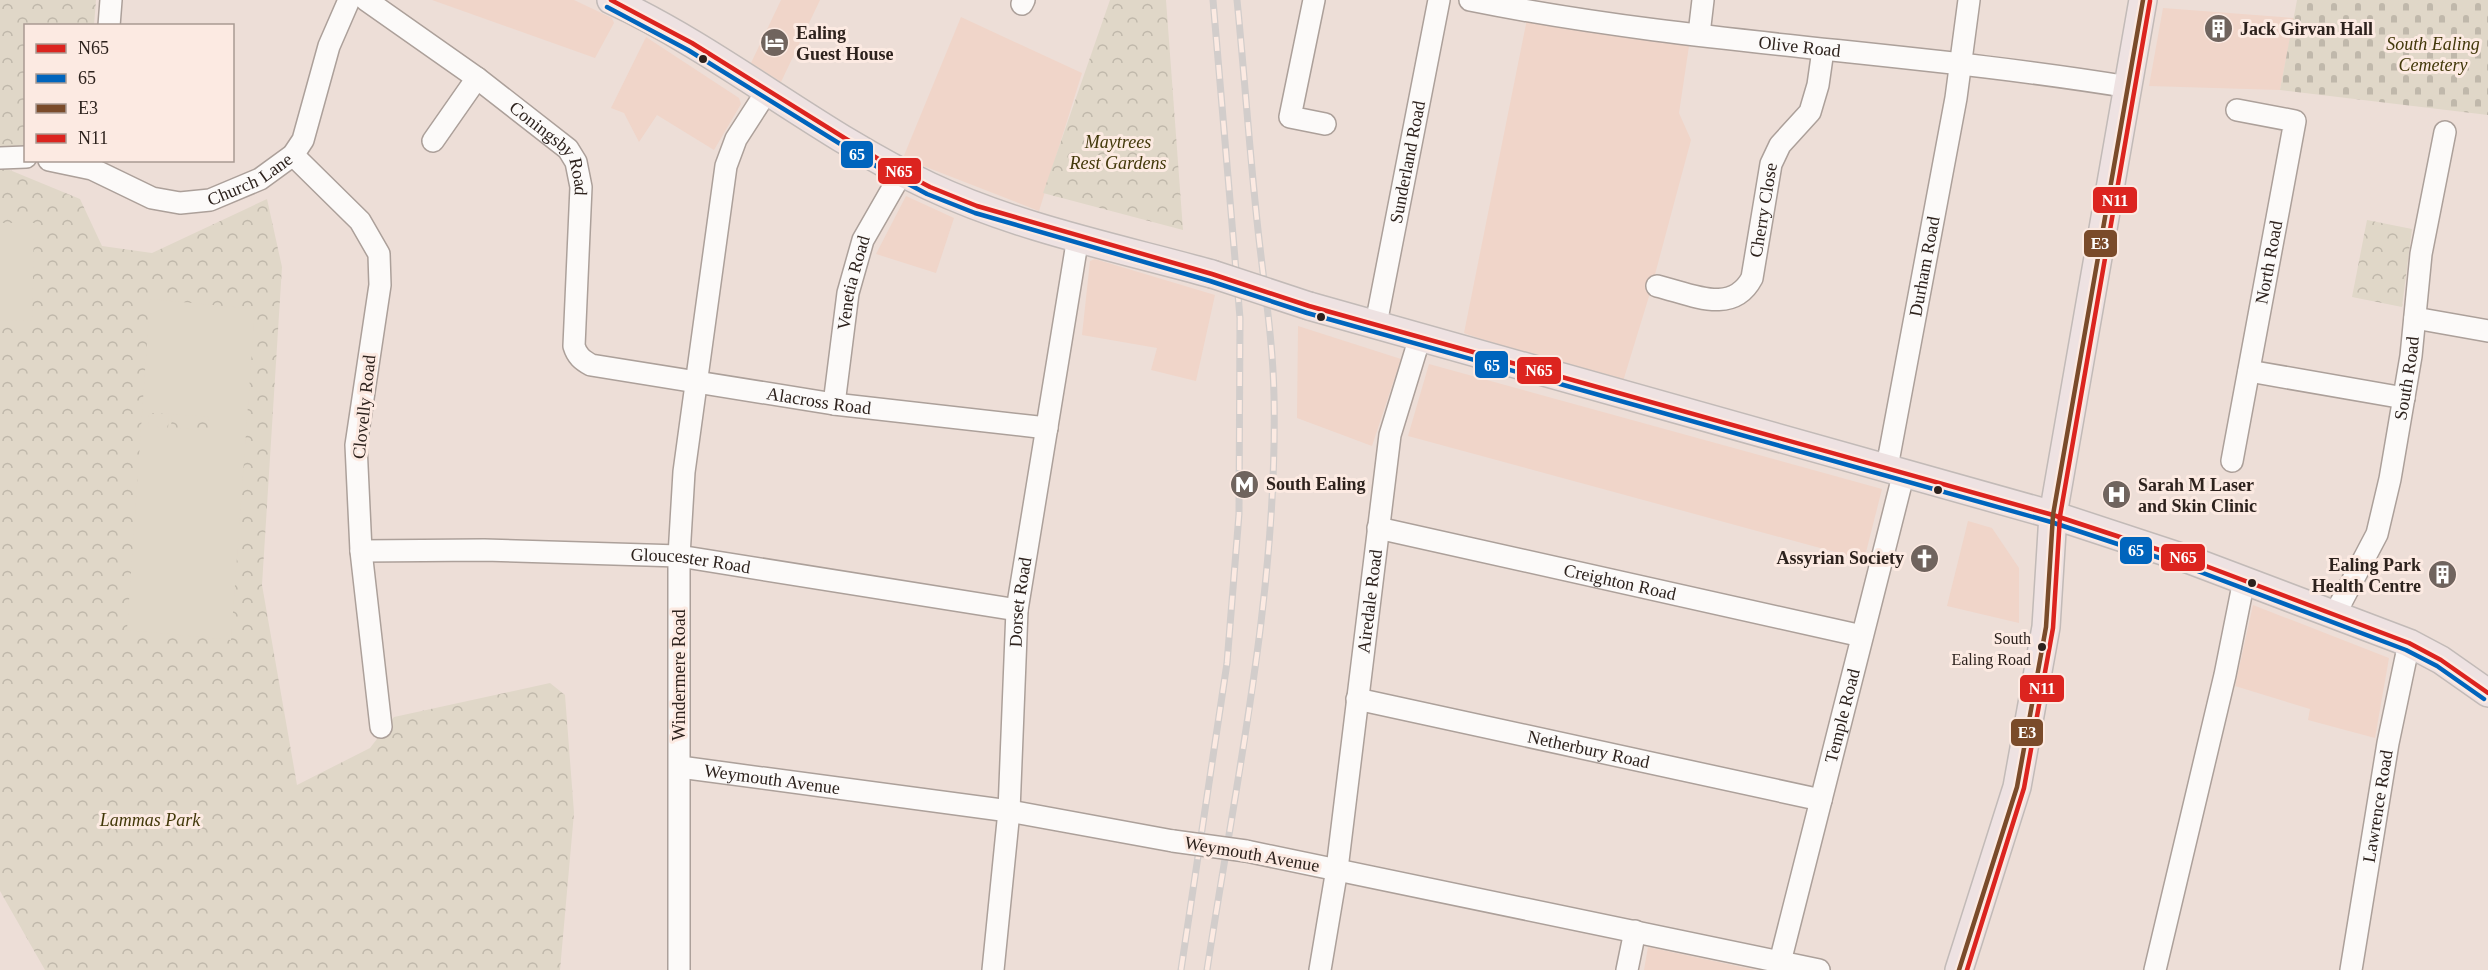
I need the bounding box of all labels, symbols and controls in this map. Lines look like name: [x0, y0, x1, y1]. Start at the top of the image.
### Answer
building icon: Jack Girvan Hall: [2203, 13, 2235, 45]
place label: Jack Girvan Hall: [2240, 19, 2373, 39]
place label: Ealing Guest House: [796, 23, 894, 64]
legend: [24, 24, 234, 162]
hotel icon: Ealing Guest House: [759, 27, 791, 59]
street label: Olive Road: [1757, 32, 1842, 61]
park label: South Ealing Cemetery: [2386, 34, 2480, 75]
text: N65: [78, 38, 109, 58]
unlabelled marker: [697, 53, 709, 65]
text: 65: [78, 68, 96, 88]
street label: Coningsby Road: [506, 97, 591, 196]
text: E3: [78, 98, 98, 118]
street label: Sunderland Road: [1386, 99, 1429, 225]
text: N11: [78, 128, 108, 148]
park label: Maytrees Rest Gardens: [1069, 132, 1166, 173]
line badge: 65: [840, 140, 874, 169]
text: 65: [849, 146, 865, 163]
street label: Church Lane: [204, 149, 296, 210]
line badge: N65: [877, 157, 922, 185]
street label: Cherry Close: [1746, 161, 1781, 259]
text: N65: [885, 163, 913, 180]
line badge: N11: [2092, 186, 2138, 214]
text: N11: [2102, 192, 2128, 209]
street label: Durham Road: [1905, 215, 1944, 318]
street label: North Road: [2251, 219, 2286, 306]
line badge: E3: [2083, 229, 2118, 258]
street label: Venetia Road: [833, 233, 874, 331]
text: E3: [2091, 235, 2109, 252]
unlabelled marker: [1315, 311, 1327, 323]
street label: South Road: [2390, 335, 2423, 422]
line badge: 65: [1474, 350, 1509, 379]
street label: Clovelly Road: [349, 354, 379, 460]
line badge: N65: [1516, 356, 1562, 385]
text: 65: [1484, 357, 1500, 374]
text: N65: [1525, 362, 1553, 379]
street label: Alacross Road: [765, 383, 872, 418]
metro station icon: South Ealing: [1229, 468, 1261, 500]
place label: South Ealing: [1266, 474, 1366, 494]
place label: Sarah M Laser and Skin Clinic: [2138, 475, 2257, 516]
hospital icon: Sarah M Laser and Skin Clinic: [2101, 479, 2133, 511]
unlabelled marker: [1932, 484, 1944, 496]
line badge: 65: [2119, 536, 2153, 565]
church icon: Assyrian Society: [1909, 542, 1941, 574]
text: 65: [2128, 542, 2144, 559]
line badge: N65: [2160, 543, 2206, 572]
street label: Gloucester Road: [630, 545, 752, 577]
street label: Airedale Road: [1353, 548, 1386, 655]
place label: Assyrian Society: [1777, 548, 1904, 568]
text: N65: [2169, 549, 2197, 566]
place label: Ealing Park Health Centre: [2312, 555, 2421, 596]
street label: Dorset Road: [1006, 556, 1035, 648]
building icon: Ealing Park Health Centre: [2426, 559, 2458, 591]
street label: Creighton Road: [1562, 560, 1678, 604]
unlabelled marker: [2246, 577, 2258, 589]
street label: Windermere Road: [669, 609, 689, 741]
place label: South Ealing Road: [1951, 630, 2031, 669]
marker: South Ealing Road: [2036, 641, 2048, 653]
street label: Temple Road: [1821, 667, 1864, 765]
line badge: N11: [2019, 674, 2065, 703]
text: N11: [2029, 680, 2055, 697]
line badge: E3: [2010, 718, 2044, 747]
text: E3: [2018, 724, 2036, 741]
street label: Netherbury Road: [1526, 726, 1652, 772]
street label: Lawrence Road: [2359, 749, 2397, 864]
street label: Weymouth Avenue: [703, 760, 841, 798]
park label: Lammas Park: [99, 810, 201, 830]
street label: Weymouth Avenue: [1183, 832, 1321, 876]

